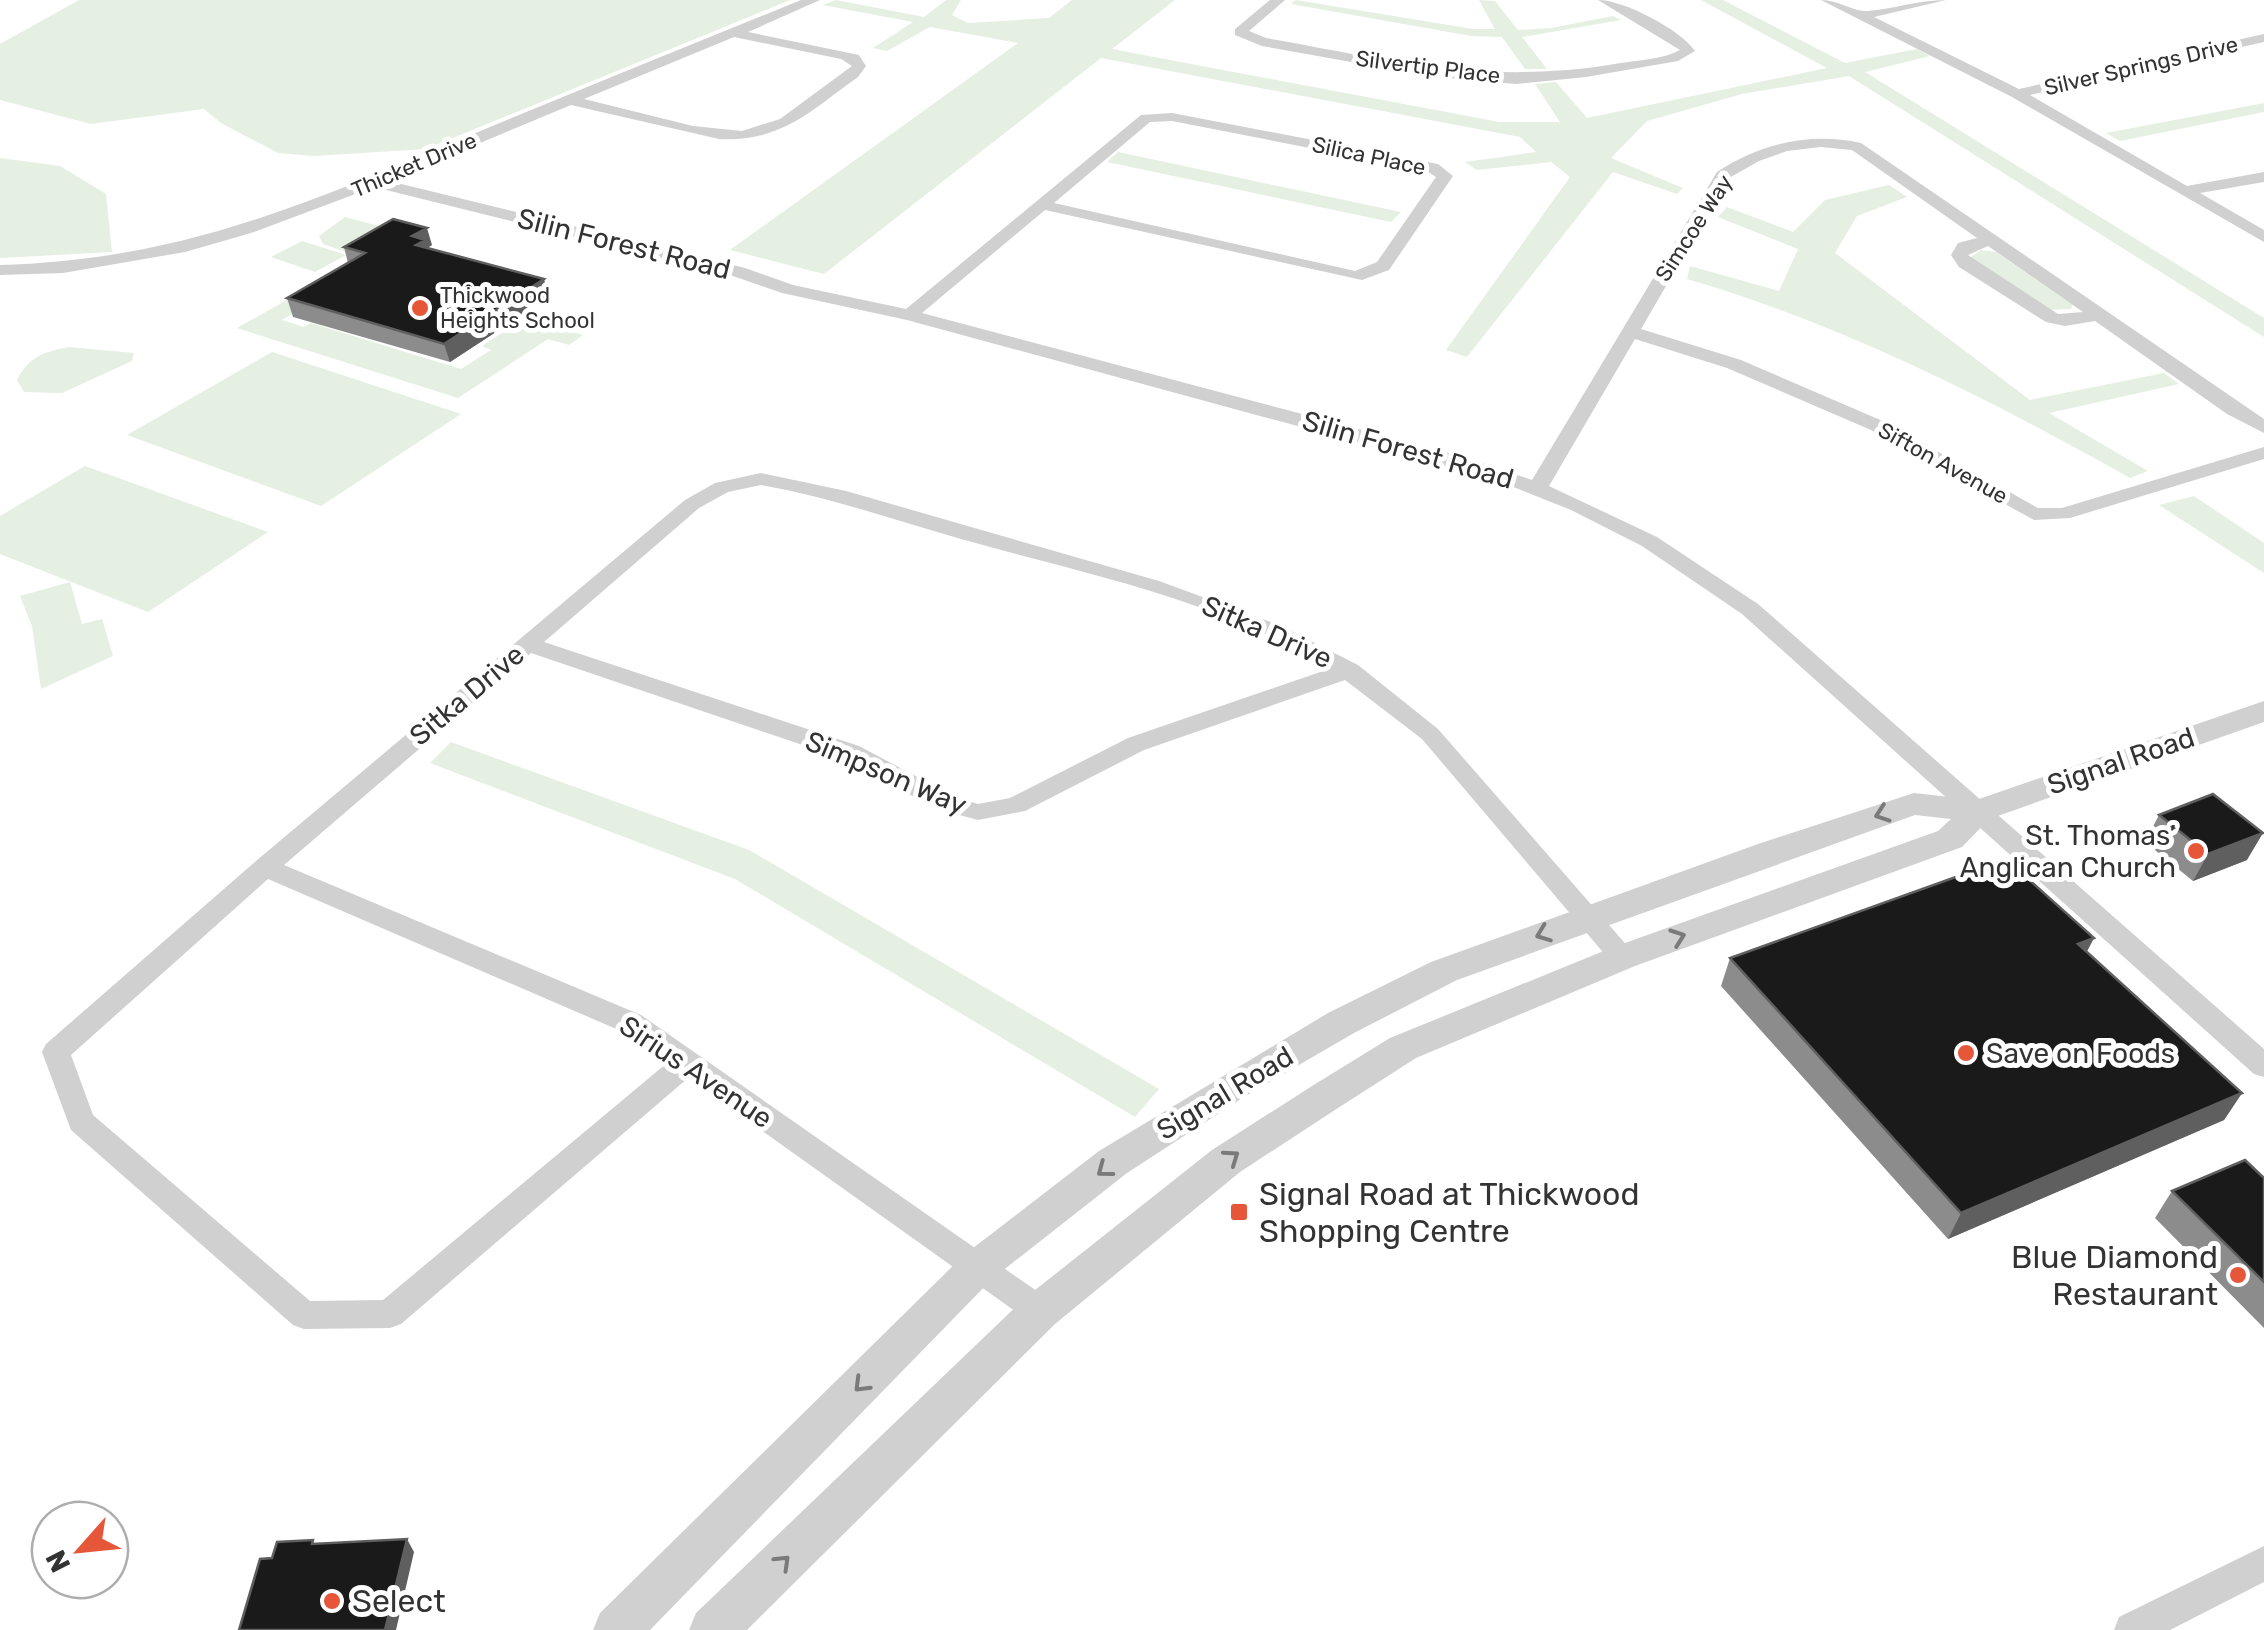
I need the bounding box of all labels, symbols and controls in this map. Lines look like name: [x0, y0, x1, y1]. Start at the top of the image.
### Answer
street label: Silver Springs Drive: [2041, 31, 2241, 101]
street label: Silvertip Place: [1354, 45, 1502, 89]
street label: Thicket Drive: [347, 127, 481, 203]
street label: Silica Place: [1310, 131, 1428, 181]
street label: Simcoe Way: [1649, 170, 1739, 286]
street label: Silin Forest Road: [514, 202, 734, 286]
place label: Thickwood Heights School: [440, 282, 595, 334]
marker: Thickwood Heights School: [409, 297, 431, 319]
street label: Silin Forest Road: [1299, 404, 1517, 496]
street label: Sifton Avenue: [1874, 416, 2012, 510]
street label: Sitka Drive: [1197, 589, 1337, 675]
street label: Sitka Drive: [403, 638, 531, 752]
street label: Signal Road: [2043, 720, 2199, 802]
street label: Simpson Way: [800, 724, 972, 822]
one-way arrow: [1875, 803, 1892, 823]
place label: St. Thomas’ Anglican Church: [1960, 819, 2176, 884]
marker: St. Thomas’ Anglican Church: [2185, 840, 2207, 862]
one-way arrow: [1535, 922, 1552, 942]
one-way arrow: [1669, 928, 1686, 949]
street label: Sirius Avenue: [613, 1009, 779, 1135]
place label: Save on Foods: [1986, 1037, 2175, 1070]
street label: Signal Road: [1151, 1039, 1299, 1147]
marker: Save on Foods: [1955, 1042, 1977, 1064]
one-way arrow: [1221, 1151, 1239, 1169]
one-way arrow: [1097, 1158, 1115, 1175]
place label: Signal Road at Thickwood Shopping Centre: [1259, 1175, 1639, 1250]
marker: Signal Road at Thickwood Shopping Centre: [1228, 1201, 1250, 1223]
place label: Blue Diamond Restaurant: [2011, 1238, 2218, 1313]
marker: Blue Diamond Restaurant: [2227, 1264, 2249, 1286]
one-way arrow: [855, 1373, 873, 1391]
north arrow: [30, 1500, 130, 1600]
text: N: [39, 1545, 77, 1578]
one-way arrow: [772, 1556, 790, 1574]
place label: Select: [352, 1582, 446, 1620]
marker: Select: [321, 1590, 343, 1612]

